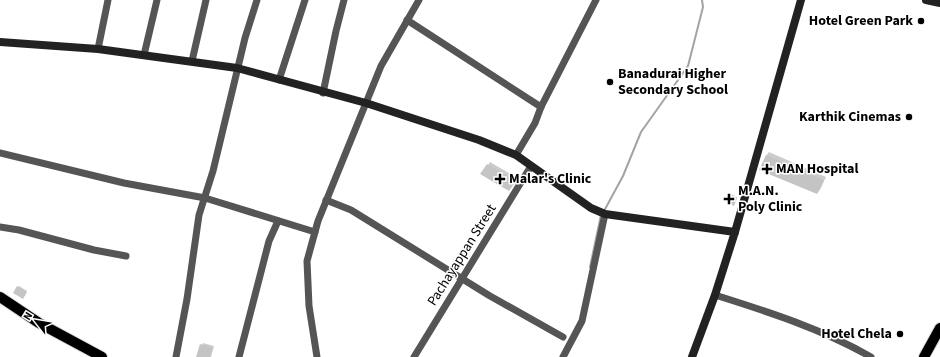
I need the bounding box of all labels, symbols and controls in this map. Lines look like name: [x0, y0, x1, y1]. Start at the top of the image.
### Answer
place label: Hotel Green Park: [809, 11, 913, 31]
marker: Hotel Green Park: [916, 16, 926, 26]
place label: Banadurai Higher Secondary School: [618, 64, 728, 100]
marker: Banadurai Higher Secondary School: [605, 77, 615, 87]
place label: Karthik Cinemas: [799, 107, 901, 127]
marker: Karthik Cinemas: [904, 112, 914, 122]
place label: MAN Hospital: [776, 159, 858, 179]
marker: MAN Hospital: [761, 163, 773, 175]
place label: Malar's Clinic: [509, 169, 592, 189]
marker: Malar's Clinic: [494, 173, 506, 185]
place label: M.A.N. Poly Clinic: [738, 181, 803, 217]
marker: M.A.N. Poly Clinic: [723, 193, 735, 205]
street label: Pachayappan Street: [423, 200, 502, 310]
north arrow: [16, 301, 56, 341]
text: N: [20, 309, 36, 323]
place label: Hotel Chela: [821, 324, 892, 344]
marker: Hotel Chela: [895, 329, 905, 339]

